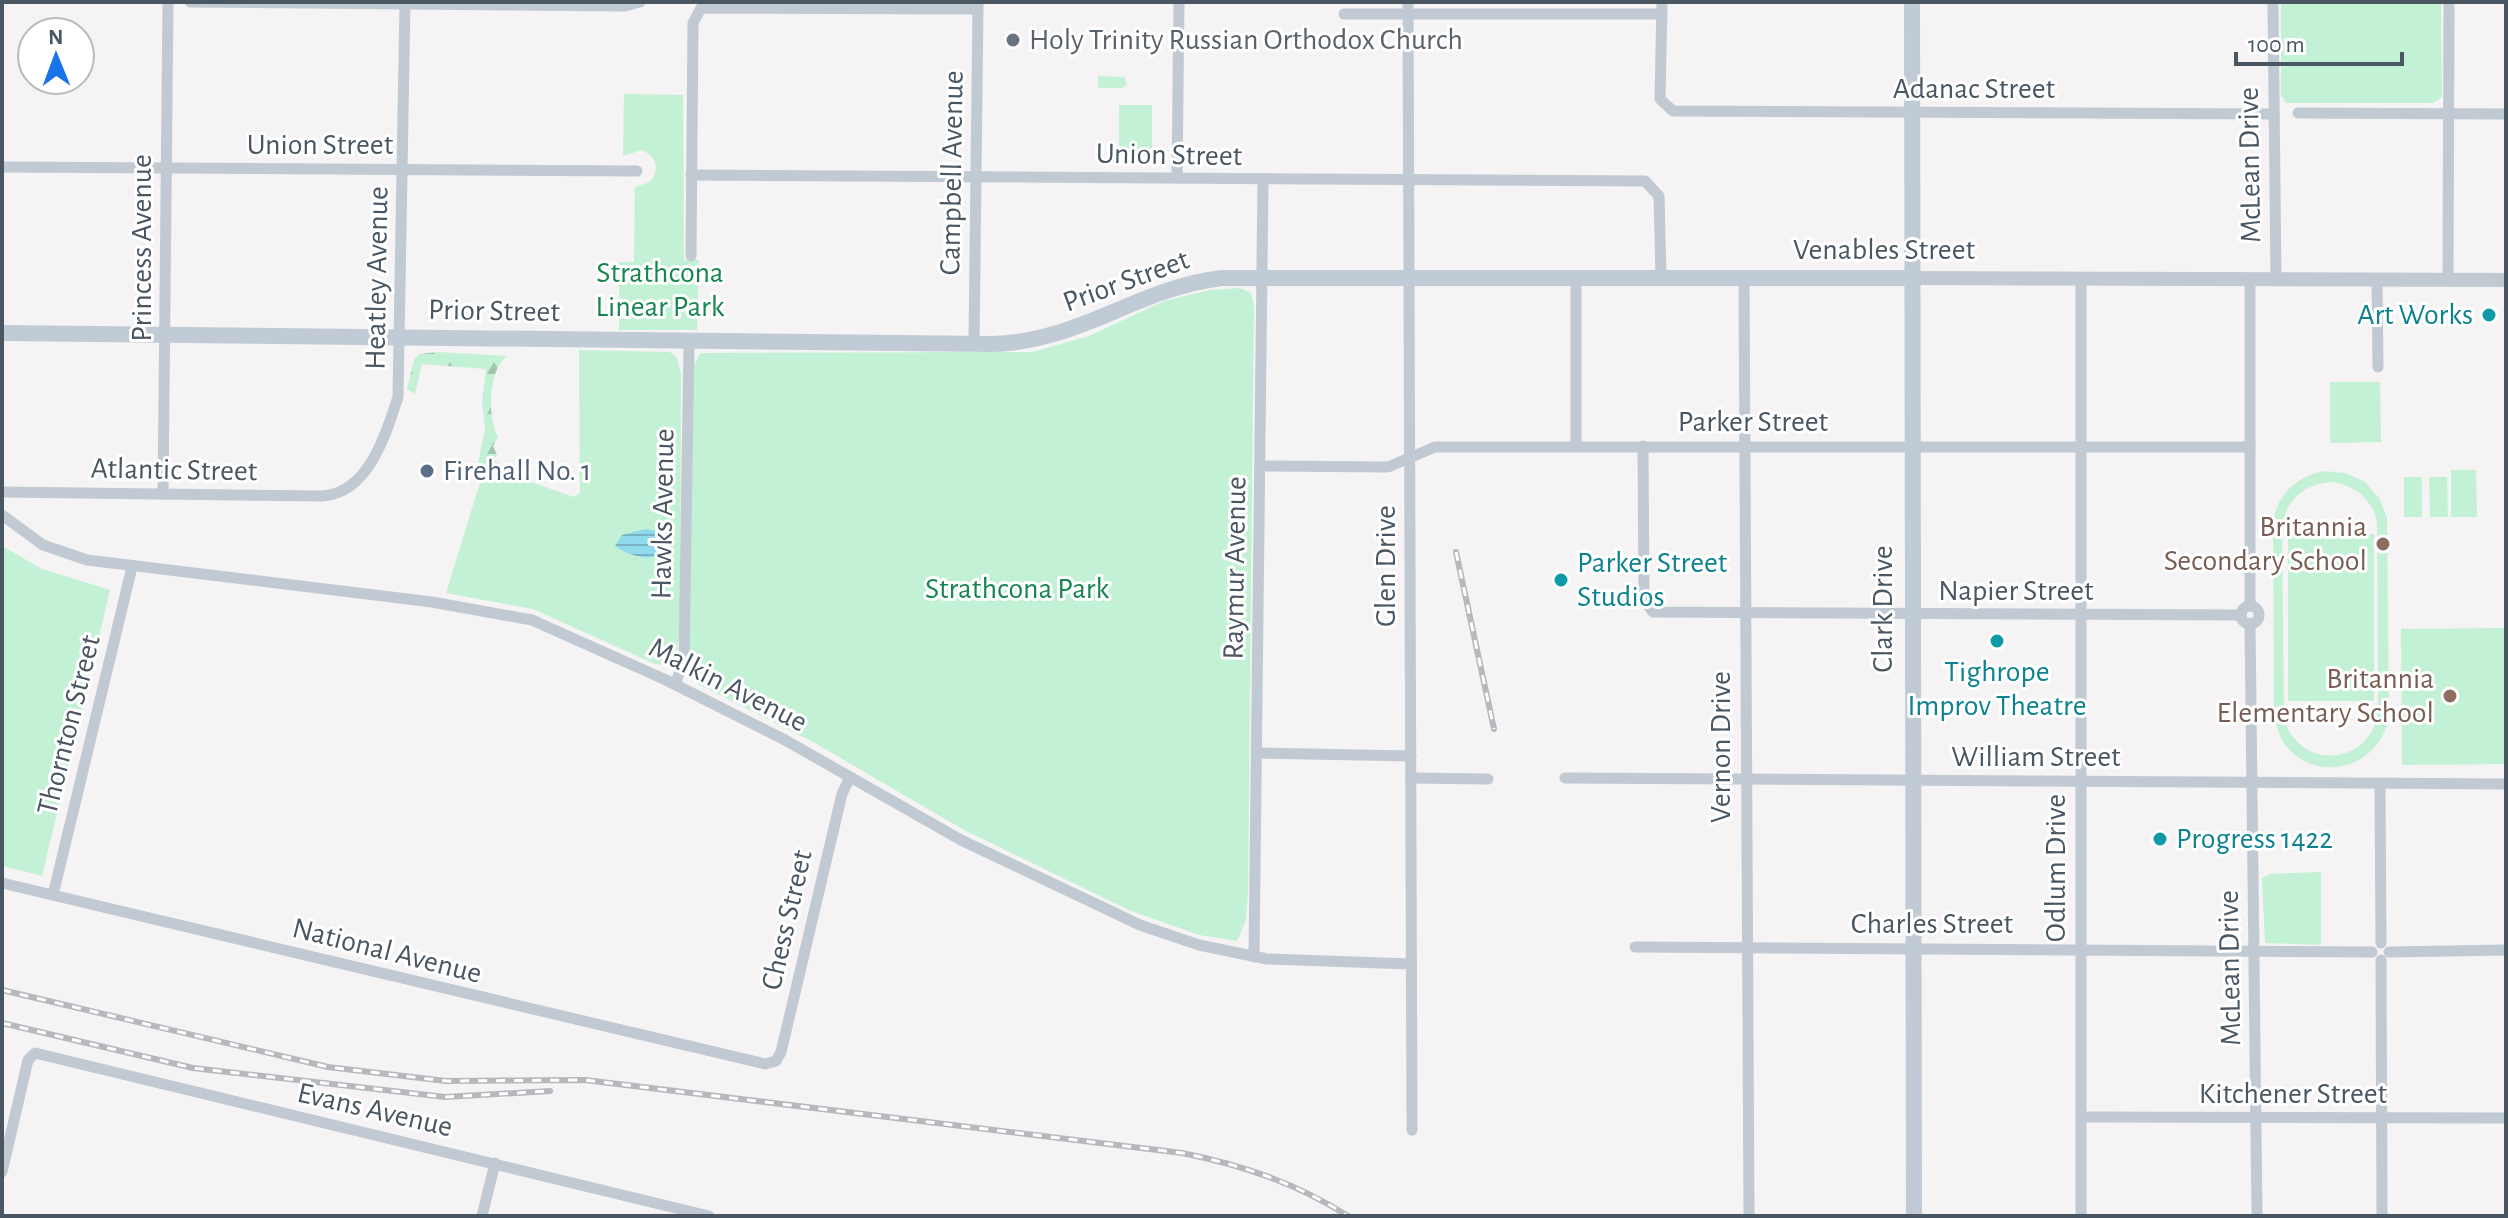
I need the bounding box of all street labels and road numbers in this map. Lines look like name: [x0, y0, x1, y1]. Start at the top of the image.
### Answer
street label: Campbell Avenue: [935, 70, 969, 276]
street label: Adanac Street: [1893, 74, 2056, 104]
street label: McLean Drive: [2234, 87, 2266, 243]
street label: Union Street: [247, 130, 394, 160]
street label: Union Street: [1096, 139, 1243, 171]
street label: Princess Avenue: [127, 154, 157, 342]
street label: Heatley Avenue: [360, 186, 394, 370]
street label: Venables Street: [1793, 235, 1975, 265]
street label: Prior Street: [1059, 244, 1193, 318]
street label: Prior Street: [428, 295, 561, 327]
street label: Parker Street: [1678, 407, 1829, 437]
street label: Hawks Avenue: [647, 428, 679, 600]
street label: Atlantic Street: [90, 454, 258, 486]
street label: Raymur Avenue: [1218, 476, 1252, 660]
street label: Glen Drive: [1371, 505, 1401, 627]
street label: Clark Drive: [1868, 545, 1898, 673]
street label: Napier Street: [1938, 576, 2094, 606]
street label: Thornton Street: [32, 632, 106, 818]
street label: Malkin Avenue: [644, 632, 812, 738]
street label: Vernon Drive: [1706, 671, 1736, 823]
street label: William Street: [1951, 742, 2121, 772]
street label: Odlum Drive: [2041, 794, 2071, 942]
street label: Chess Street: [756, 847, 818, 993]
street label: McLean Drive: [2214, 890, 2246, 1046]
street label: Charles Street: [1851, 909, 2014, 939]
street label: National Avenue: [289, 913, 485, 989]
street label: Evans Avenue: [295, 1078, 455, 1142]
street label: Kitchener Street: [2199, 1079, 2388, 1109]

